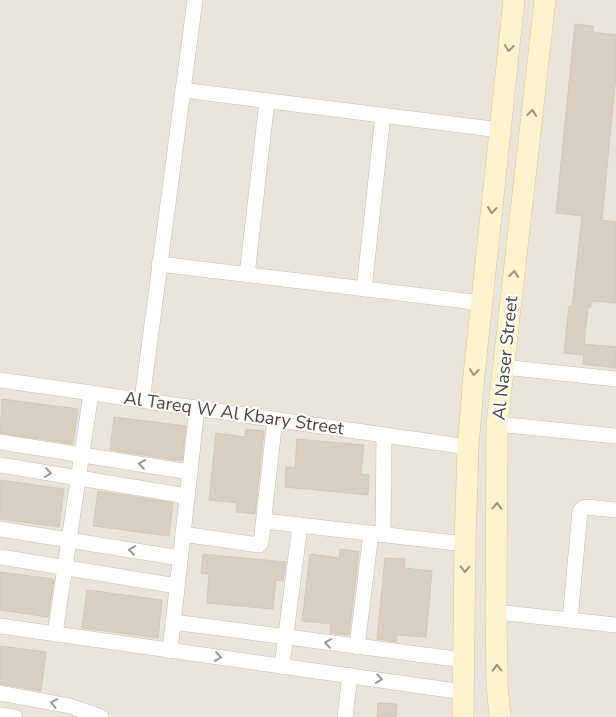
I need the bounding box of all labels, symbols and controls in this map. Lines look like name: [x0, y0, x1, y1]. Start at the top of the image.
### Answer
one-way arrow: [504, 45, 515, 53]
one-way arrow: [526, 109, 537, 117]
one-way arrow: [487, 206, 498, 214]
one-way arrow: [508, 270, 519, 278]
street label: Al Naser Street: [487, 294, 524, 421]
one-way arrow: [469, 368, 480, 376]
street label: Al Tareq W Al Kbary Street: [122, 386, 346, 440]
one-way arrow: [138, 459, 146, 470]
one-way arrow: [44, 468, 53, 478]
one-way arrow: [492, 502, 502, 510]
one-way arrow: [128, 545, 136, 556]
one-way arrow: [460, 566, 470, 573]
one-way arrow: [324, 638, 332, 649]
one-way arrow: [214, 651, 222, 662]
one-way arrow: [492, 664, 502, 672]
one-way arrow: [375, 674, 383, 684]
one-way arrow: [50, 698, 59, 708]

